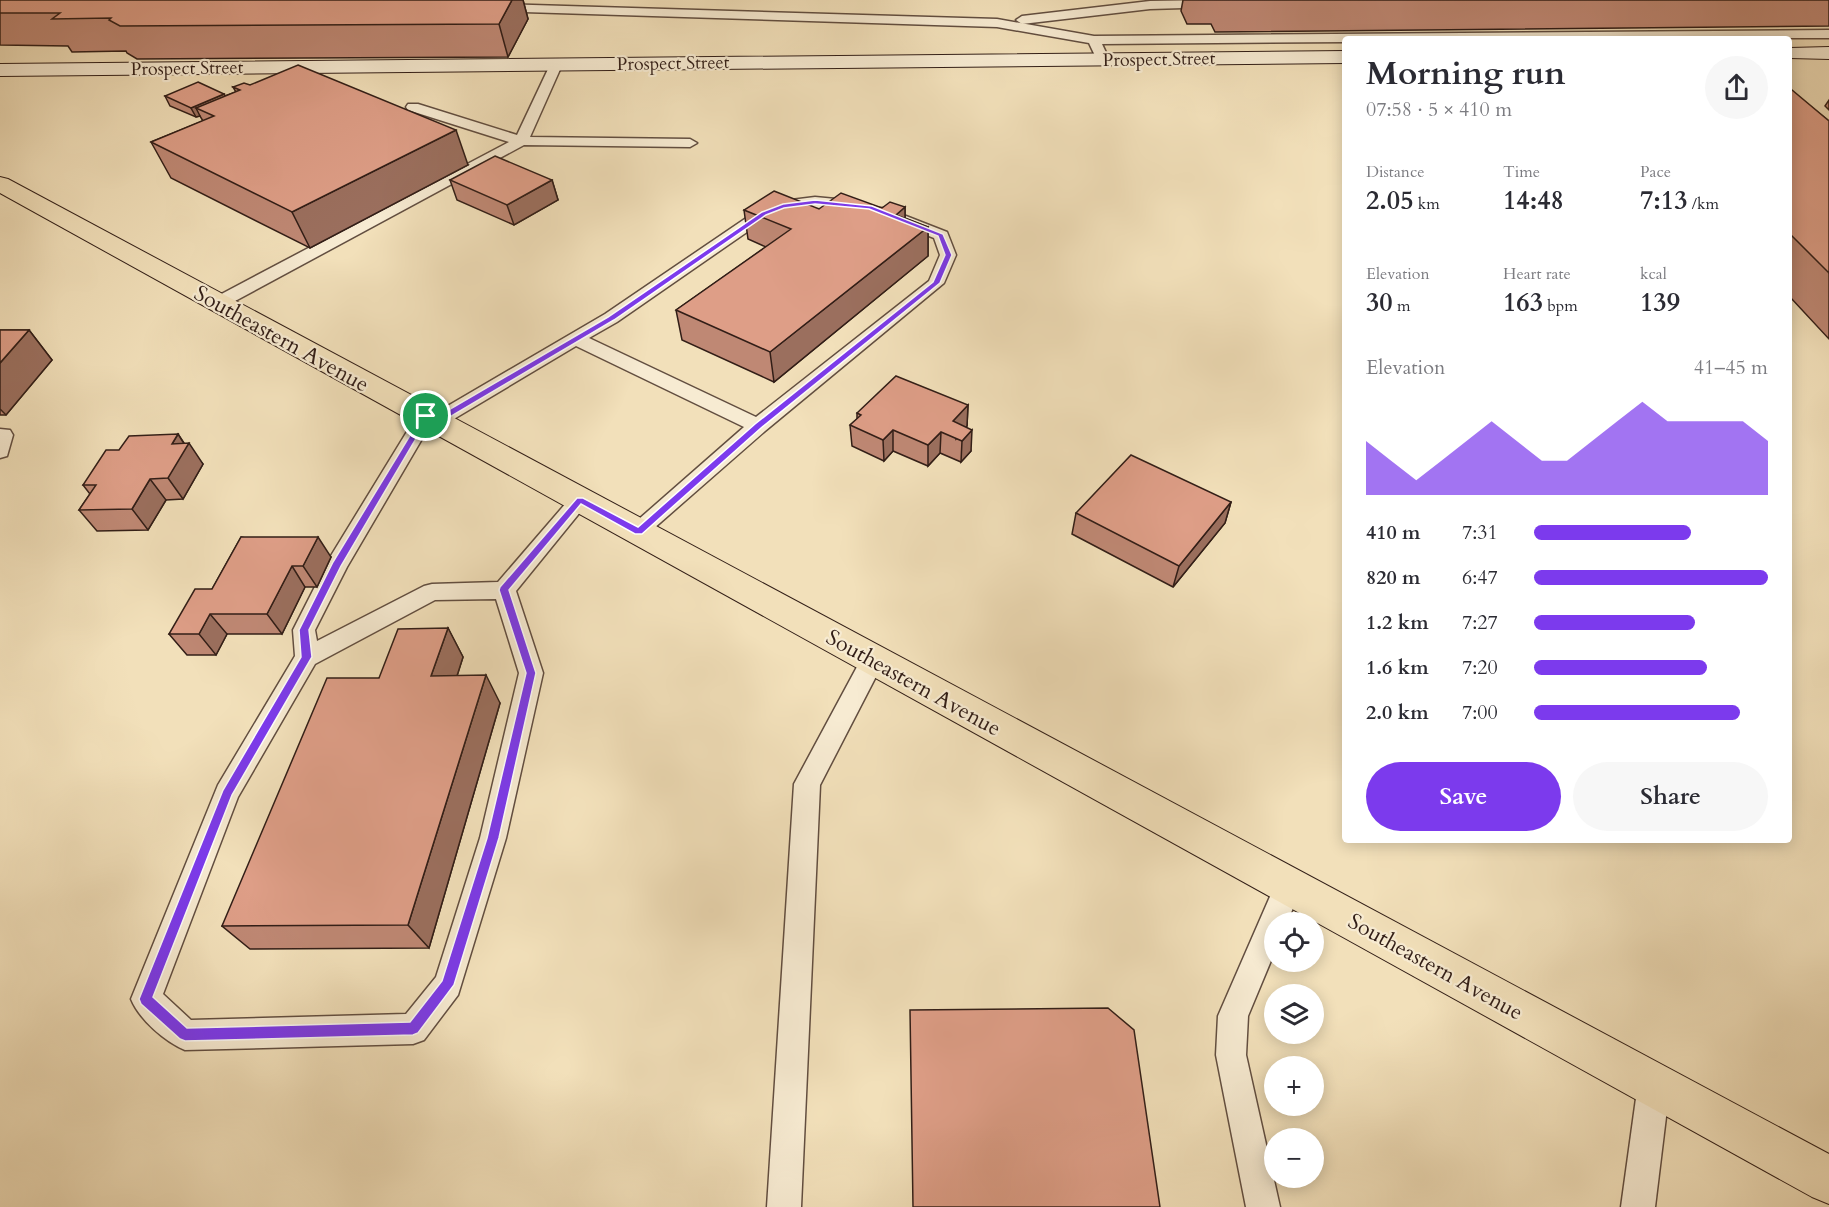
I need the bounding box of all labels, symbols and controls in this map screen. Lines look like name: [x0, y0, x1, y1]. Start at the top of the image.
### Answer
street label: Prospect Street: [1102, 46, 1216, 73]
street label: Prospect Street: [616, 50, 730, 77]
text: Morning run: [1366, 51, 1566, 96]
street label: Prospect Street: [130, 55, 244, 82]
button: share: [1705, 56, 1768, 119]
text: 07:58 · 5 × 410 m: [1366, 96, 1512, 123]
text: Distance: [1366, 161, 1424, 183]
text: Time: [1503, 161, 1540, 183]
text: Pace: [1640, 161, 1671, 183]
text: 2.05: [1366, 183, 1414, 218]
text: 14:48: [1503, 183, 1564, 218]
text: 7:13: [1640, 183, 1688, 218]
text: km: [1414, 193, 1440, 215]
text: /km: [1688, 193, 1719, 215]
text: Elevation: [1366, 263, 1430, 285]
text: Heart rate: [1503, 263, 1571, 285]
text: kcal: [1640, 263, 1667, 285]
street label: Southeastern Avenue: [189, 278, 374, 399]
text: 30: [1366, 285, 1393, 320]
text: 163: [1503, 285, 1543, 320]
text: 139: [1640, 285, 1680, 320]
text: m: [1393, 295, 1410, 317]
text: bpm: [1543, 295, 1578, 317]
text: Elevation: [1366, 354, 1445, 381]
text: 41–45 m: [1694, 354, 1768, 381]
pin: [400, 390, 451, 441]
icon: arrive: [409, 399, 442, 432]
text: 410 m: [1366, 519, 1421, 546]
text: 7:31: [1462, 519, 1498, 546]
text: 820 m: [1366, 564, 1421, 591]
text: 6:47: [1462, 564, 1498, 591]
text: 1.2 km: [1366, 609, 1429, 636]
text: 7:27: [1462, 609, 1498, 636]
street label: Southeastern Avenue: [821, 622, 1006, 743]
text: 1.6 km: [1366, 654, 1429, 681]
text: 7:20: [1462, 654, 1498, 681]
text: 2.0 km: [1366, 699, 1429, 726]
text: 7:00: [1462, 699, 1498, 726]
button: Save: [1366, 762, 1561, 831]
button: Share: [1573, 762, 1768, 831]
street label: Southeastern Avenue: [1343, 906, 1528, 1027]
map controls: [1264, 912, 1324, 1188]
button: locate: [1264, 912, 1324, 972]
button: layers: [1264, 984, 1324, 1044]
button: +: [1264, 1056, 1324, 1116]
button: −: [1264, 1128, 1324, 1188]

